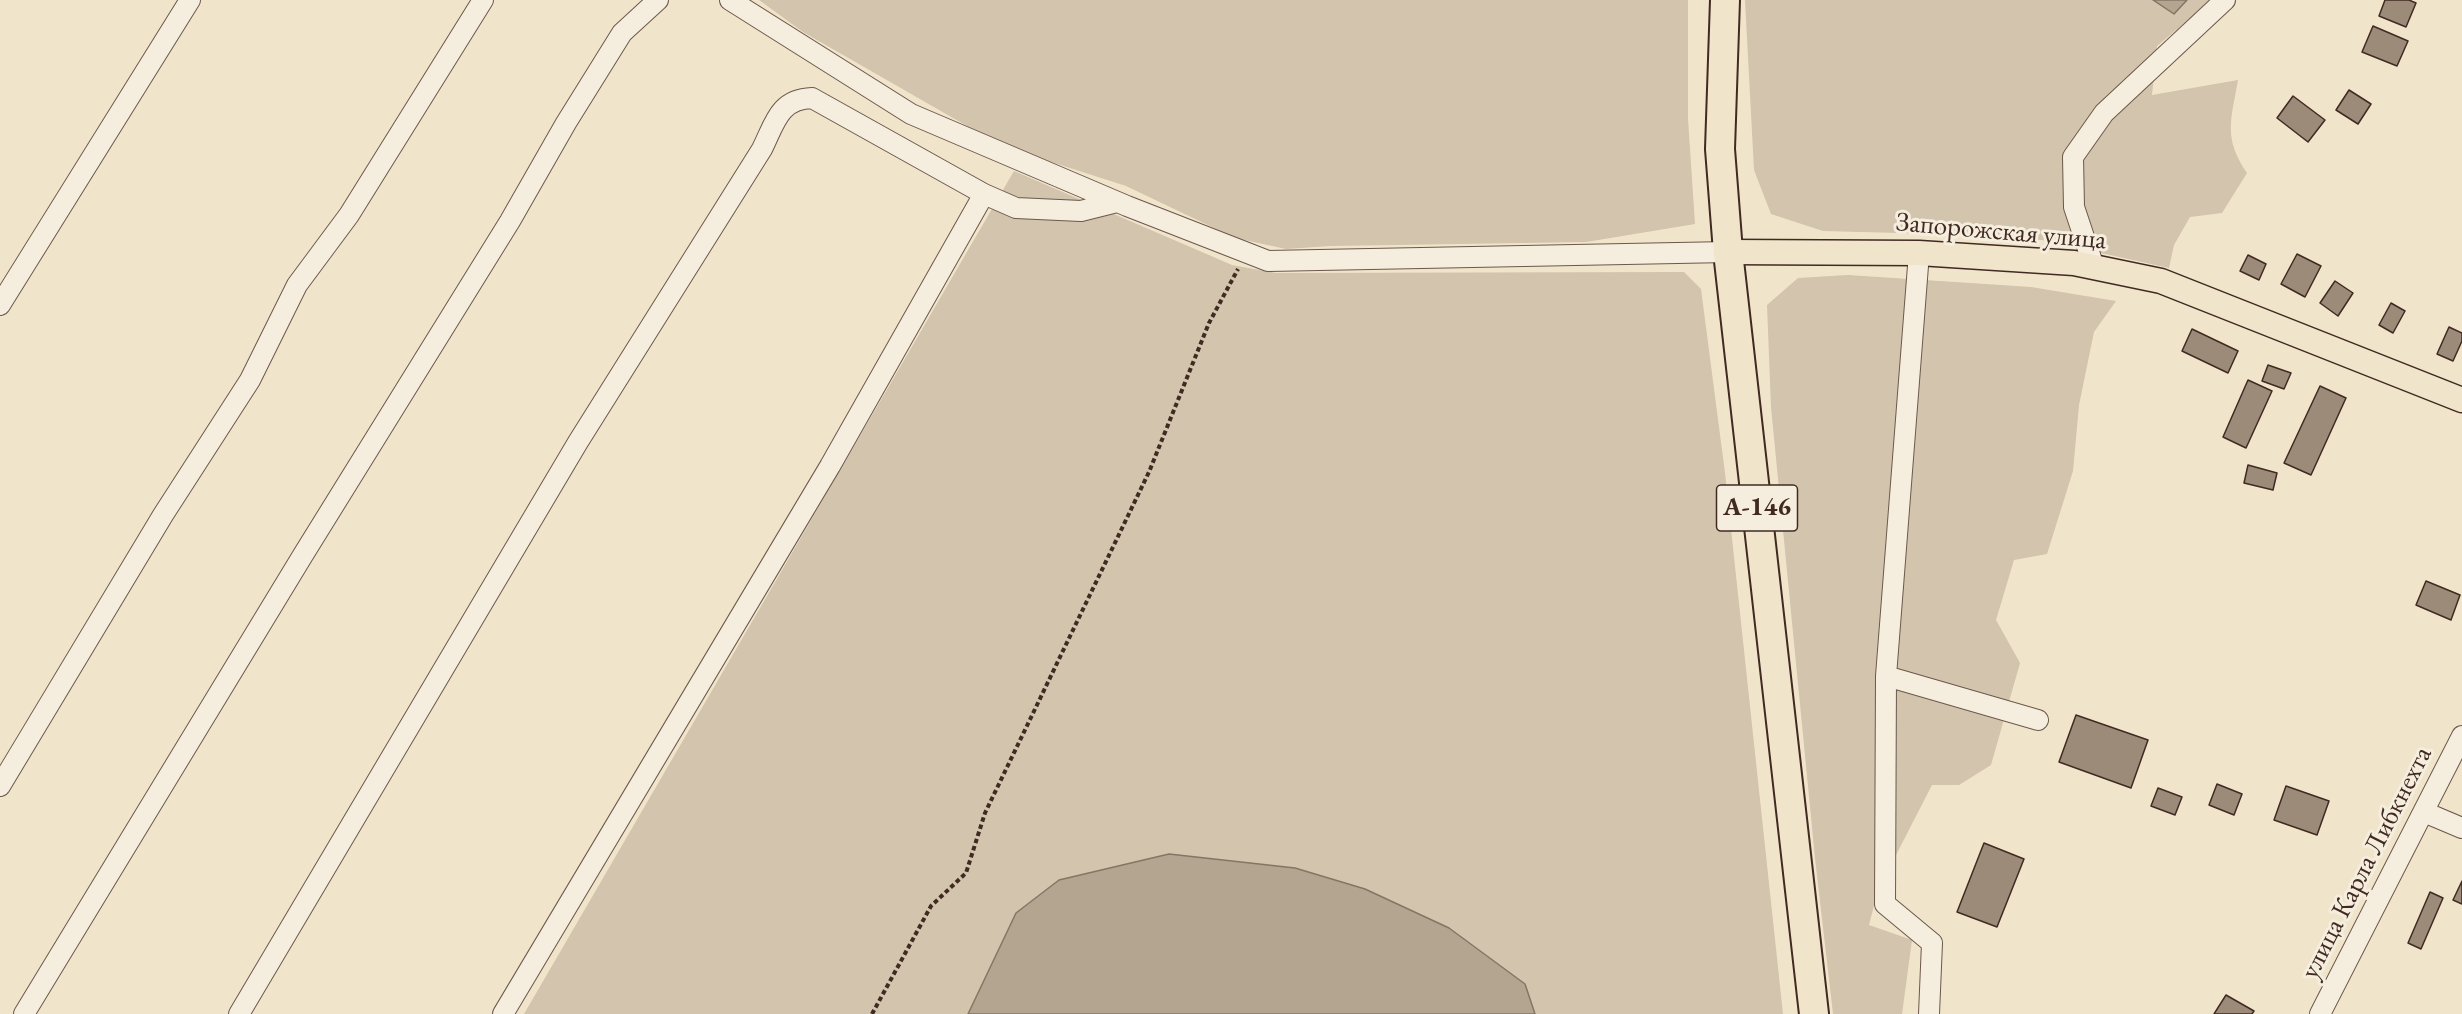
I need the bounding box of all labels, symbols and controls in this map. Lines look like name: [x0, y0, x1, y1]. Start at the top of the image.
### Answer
street label: Запорожская улица: [1895, 207, 2107, 257]
road number: А-146: [1716, 485, 1798, 531]
street label: улица Карла Либкнехта: [2294, 741, 2440, 985]

